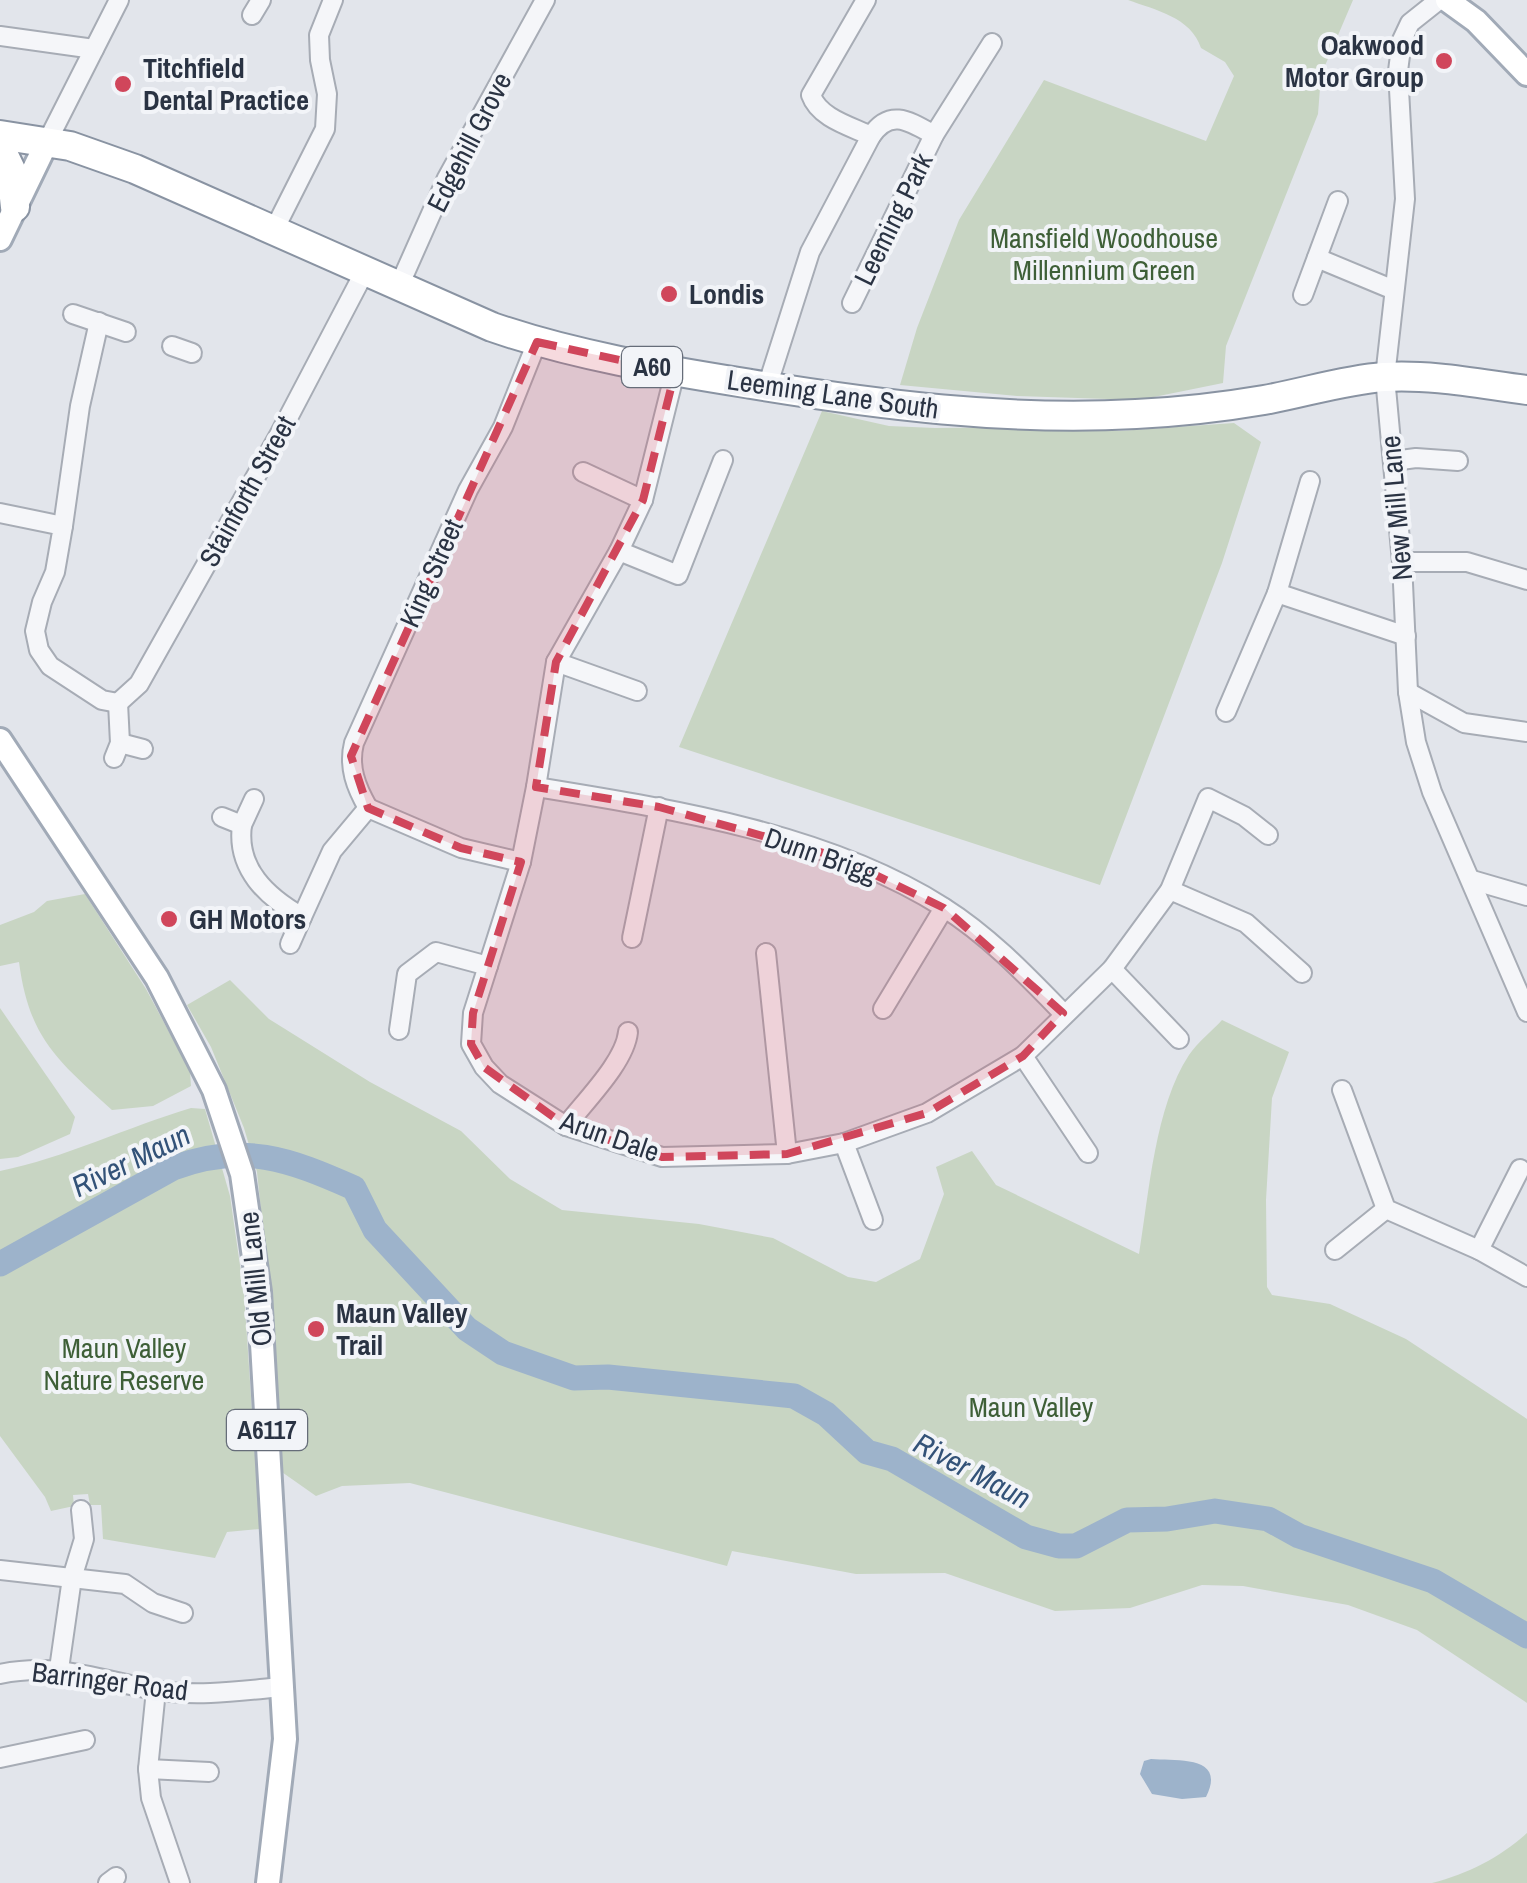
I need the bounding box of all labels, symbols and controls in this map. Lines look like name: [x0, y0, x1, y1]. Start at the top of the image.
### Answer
place label: Oakwood Motor Group: [1285, 26, 1424, 96]
place label: Titchfield Dental Practice: [143, 49, 309, 119]
marker: Oakwood Motor Group: [1433, 50, 1455, 72]
street label: Edgehill Grove: [418, 66, 520, 218]
marker: Titchfield Dental Practice: [112, 73, 134, 95]
street label: Leeming Park: [845, 146, 942, 292]
park label: Mansfield Woodhouse Millennium Green: [990, 219, 1218, 289]
place label: Londis: [689, 275, 764, 313]
marker: Londis: [658, 283, 680, 305]
road number: A60: [622, 347, 682, 387]
street label: Leeming Lane South: [725, 360, 941, 428]
street label: Stainforth Street: [190, 409, 304, 573]
street label: New Mill Lane: [1371, 434, 1421, 582]
street label: King Street: [390, 513, 472, 633]
street label: Dunn Brigg: [760, 818, 882, 892]
place label: GH Motors: [189, 900, 306, 938]
marker: GH Motors: [158, 908, 180, 930]
street label: Arun Dale: [555, 1101, 664, 1171]
water label: River Maun: [65, 1114, 196, 1206]
street label: Old Mill Lane: [229, 1210, 281, 1348]
place label: Maun Valley Trail: [336, 1294, 468, 1364]
marker: Maun Valley Trail: [305, 1318, 327, 1340]
park label: Maun Valley Nature Reserve: [44, 1329, 204, 1399]
park label: Maun Valley: [969, 1388, 1094, 1426]
road number: A6117: [227, 1410, 307, 1450]
water label: River Maun: [907, 1423, 1038, 1518]
street label: Barringer Road: [30, 1653, 190, 1709]

